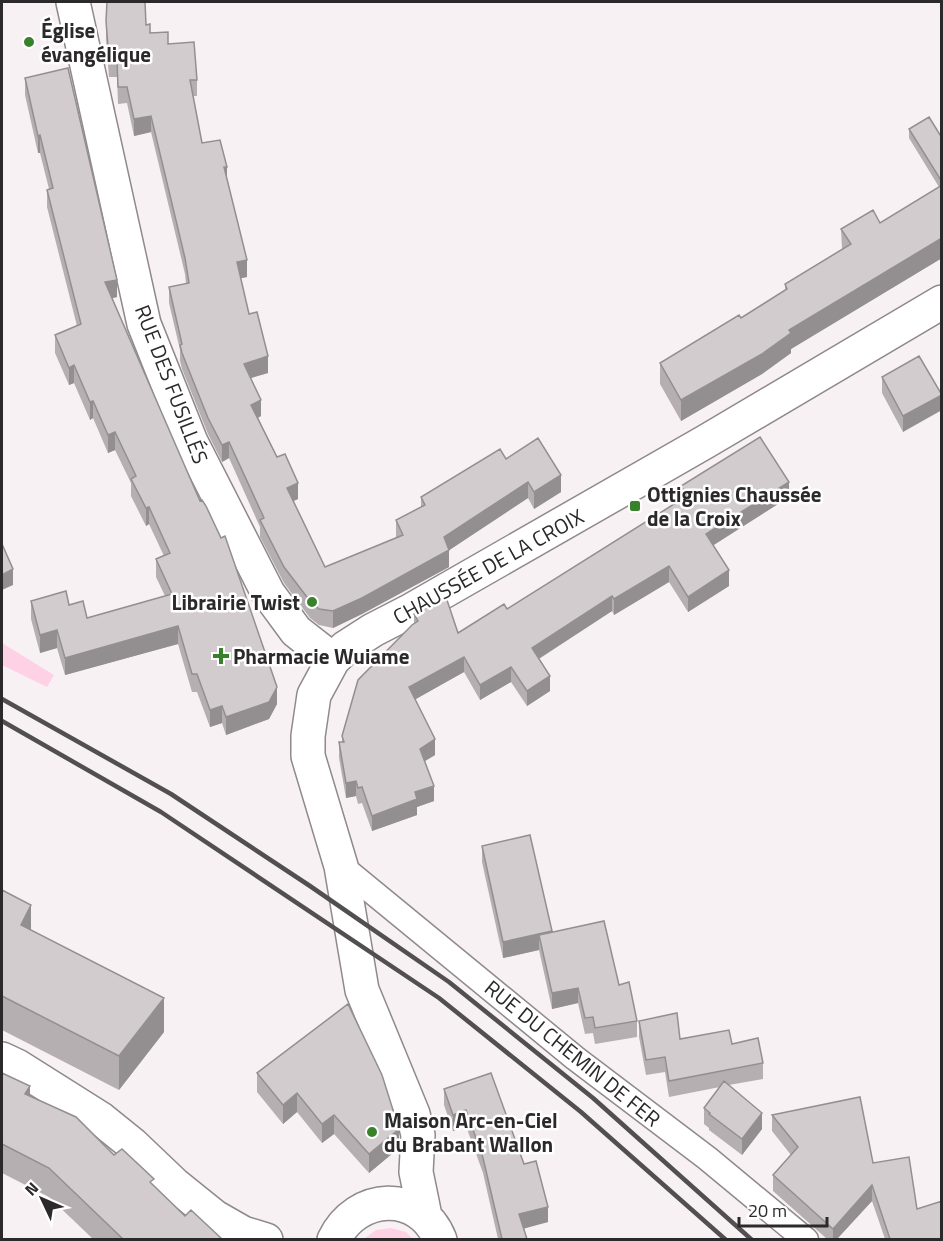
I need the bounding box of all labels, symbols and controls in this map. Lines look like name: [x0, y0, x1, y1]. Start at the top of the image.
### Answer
place label: Église évangélique: [41, 14, 151, 70]
marker: Église évangélique: [22, 35, 36, 49]
street label: RUE DES FUSILLÉS: [127, 300, 217, 468]
place label: Ottignies Chaussée de la Croix: [647, 478, 822, 534]
marker: Ottignies Chaussée de la Croix: [628, 499, 642, 513]
street label: CHAUSSÉE DE LA CROIX: [387, 500, 590, 632]
place label: Librairie Twist: [172, 586, 300, 618]
marker: Librairie Twist: [305, 595, 319, 609]
place label: Pharmacie Wuiame: [233, 640, 409, 672]
marker: Pharmacie Wuiame: [214, 649, 228, 663]
street label: RUE DU CHEMIN DE FER: [478, 972, 668, 1134]
place label: Maison Arc-en-Ciel du Brabant Wallon: [384, 1104, 558, 1160]
marker: Maison Arc-en-Ciel du Brabant Wallon: [365, 1125, 379, 1139]
north arrow: [12, 1169, 72, 1229]
text: N: [19, 1176, 44, 1201]
scale bar: [739, 1190, 828, 1228]
text: 20 m: [748, 1197, 787, 1224]

